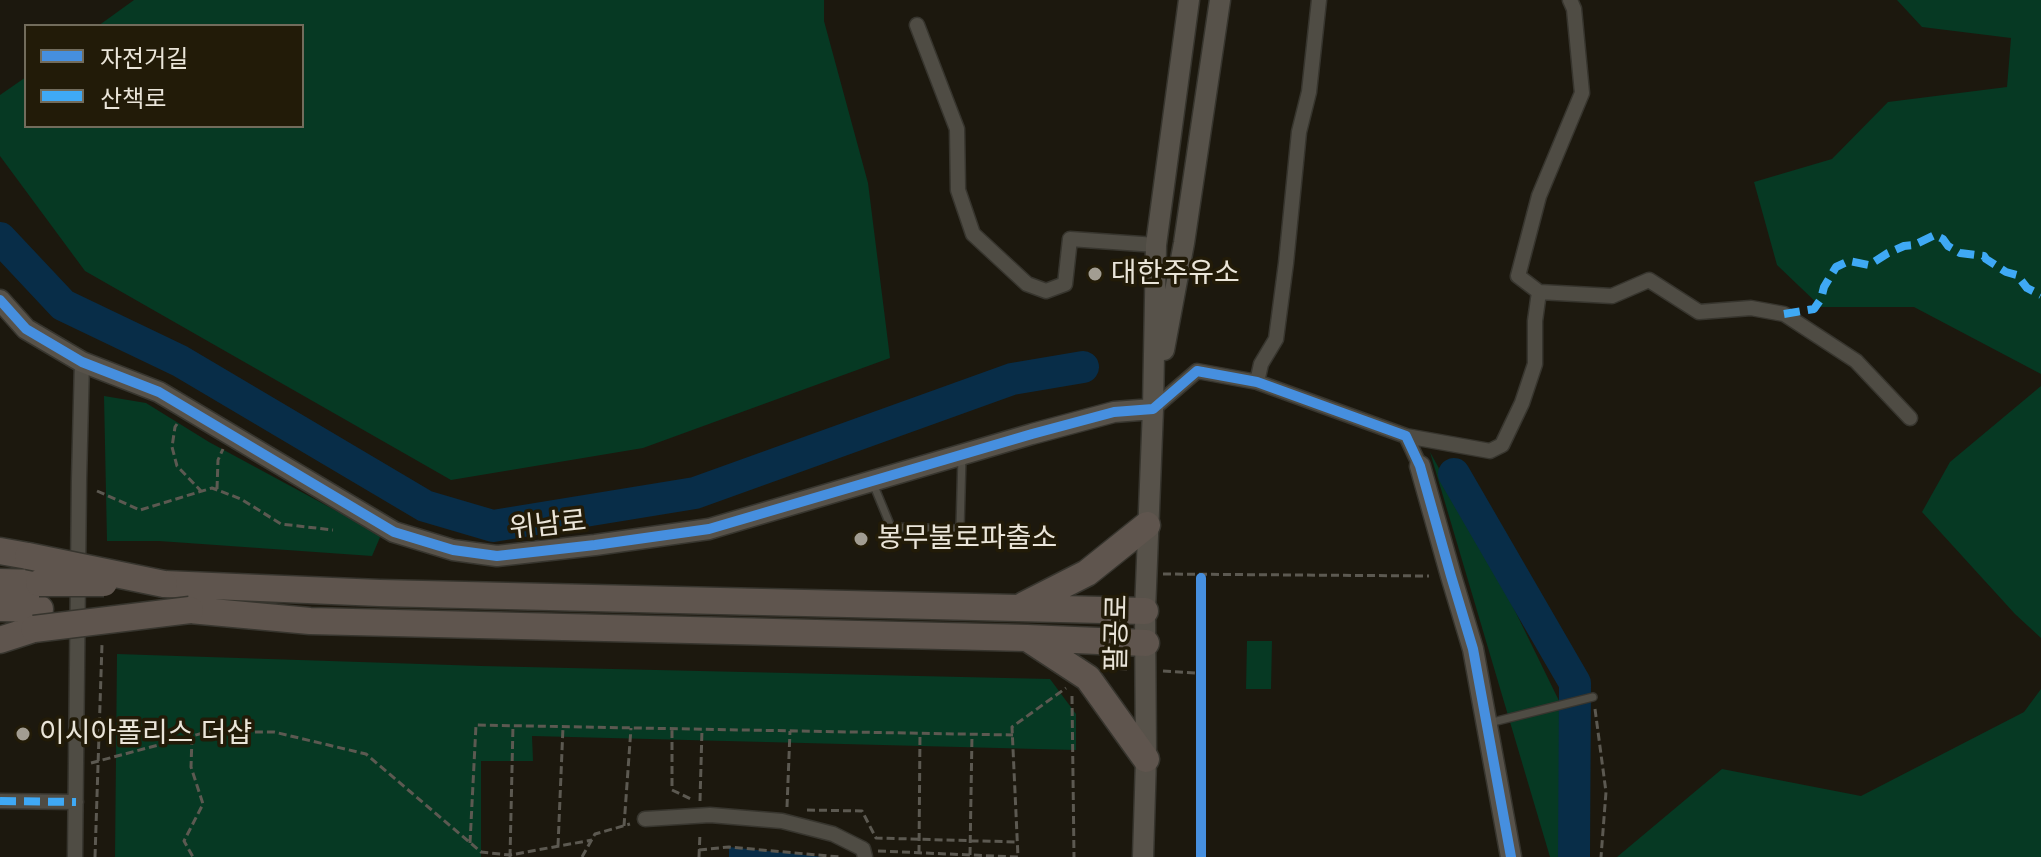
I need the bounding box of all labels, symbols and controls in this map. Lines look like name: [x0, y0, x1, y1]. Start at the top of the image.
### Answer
legend: [24, 24, 304, 128]
text: 자전거길: [100, 43, 188, 74]
text: 산책로: [100, 83, 166, 114]
place label: 대한주유소: [1111, 257, 1240, 291]
marker: 대한주유소: [1086, 265, 1104, 283]
street label: 위남로: [508, 505, 588, 547]
place label: 봉무불로파출소: [877, 522, 1057, 556]
marker: 봉무불로파출소: [852, 530, 870, 548]
street label: 팔공로: [1101, 594, 1135, 672]
place label: 이시아폴리스 더샵: [39, 717, 252, 751]
marker: 이시아폴리스 더샵: [14, 725, 32, 743]

